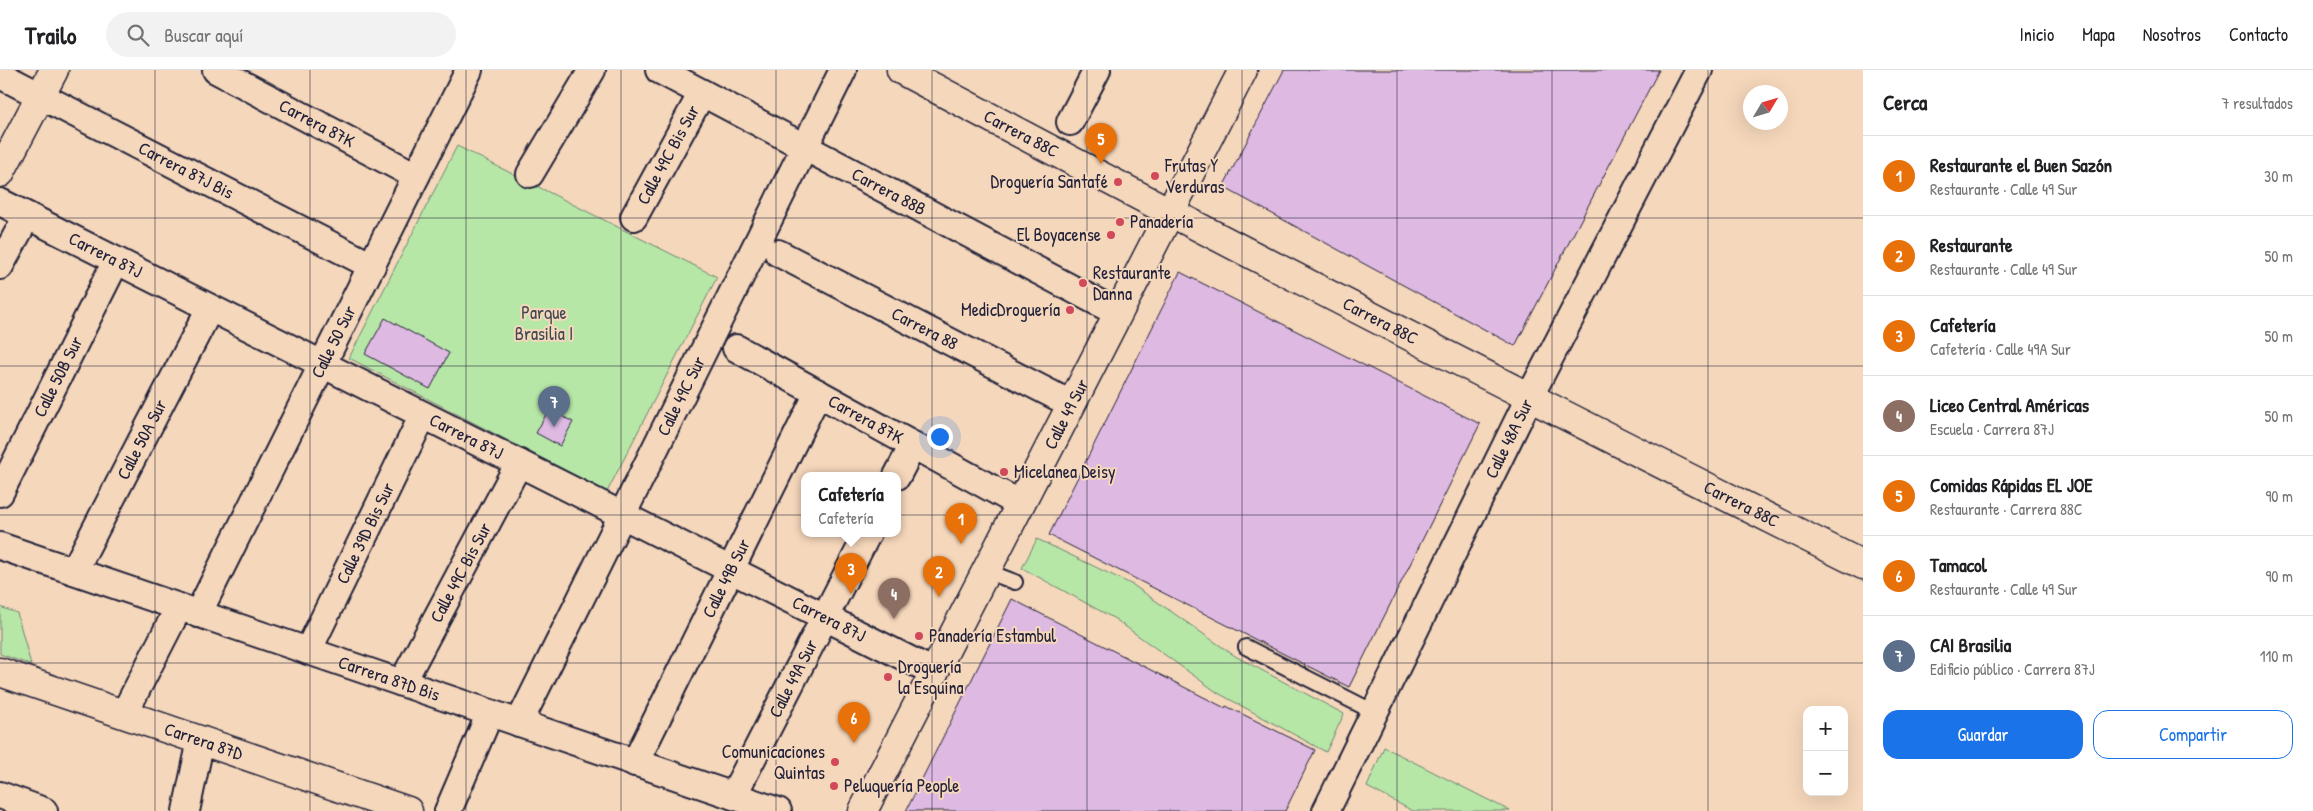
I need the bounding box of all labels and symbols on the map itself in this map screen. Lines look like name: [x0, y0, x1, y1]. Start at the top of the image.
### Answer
north arrow: [1743, 85, 1788, 130]
street label: Carrera 87K: [275, 93, 360, 154]
street label: Calle 49C Bis Sur: [630, 100, 705, 209]
street label: Carrera 88C: [979, 103, 1063, 164]
pin: 5: [1085, 123, 1117, 164]
street label: Carrera 87J Bis: [134, 135, 238, 205]
place label: Frutas Y Verduras: [1164, 153, 1224, 199]
street label: Carrera 88B: [847, 161, 931, 221]
place label: Droguería Santafé: [990, 169, 1108, 194]
marker: Frutas Y Verduras: [1149, 170, 1161, 182]
marker: Droguería Santafé: [1112, 176, 1124, 188]
place label: Panadería: [1130, 209, 1193, 234]
marker: Panadería: [1114, 216, 1126, 228]
place label: El Boyacense: [1017, 222, 1101, 247]
street label: Carrera 87J: [64, 226, 147, 284]
marker: El Boyacense: [1105, 229, 1117, 241]
place label: Restaurante Danna: [1093, 260, 1171, 306]
marker: Restaurante Danna: [1077, 277, 1089, 289]
street label: Carrera 88C: [1338, 291, 1423, 350]
place label: MedicDroguería: [961, 297, 1060, 322]
park label: Parque Brasilia I: [515, 300, 573, 346]
street label: Calle 50 Sur: [304, 301, 362, 382]
street label: Carrera 88: [887, 301, 963, 356]
marker: MedicDroguería: [1064, 304, 1076, 316]
street label: Calle 50B Sur: [27, 332, 88, 421]
street label: Calle 49C Sur: [651, 352, 711, 440]
street label: Calle 49 Sur: [1038, 374, 1095, 453]
pin: 7: [538, 386, 570, 427]
street label: Carrera 87K: [824, 388, 909, 450]
street label: Calle 48A Sur: [1478, 394, 1539, 482]
street label: Calle 50A Sur: [110, 395, 173, 484]
street label: Carrera 87J: [425, 407, 508, 465]
your location: [927, 424, 953, 450]
place label: Micelanea Deisy: [1014, 459, 1116, 484]
marker: Micelanea Deisy: [998, 466, 1010, 478]
street label: Carrera 88C: [1700, 474, 1784, 533]
street label: Calle 39D Bis Sur: [330, 478, 400, 588]
pin: 1: [945, 503, 977, 544]
street label: Calle 49C Bis Sur: [423, 518, 497, 627]
street label: Calle 49B Sur: [696, 534, 756, 622]
pin: 3: [835, 553, 867, 594]
pin: 2: [923, 556, 955, 597]
pin: 4: [878, 578, 910, 619]
street label: Carrera 87J: [788, 590, 871, 648]
place label: Panadería Estambul: [929, 623, 1056, 648]
marker: Panadería Estambul: [913, 630, 925, 642]
street label: Calle 49A Sur: [762, 635, 823, 722]
street label: Carrera 87D Bis: [335, 649, 443, 707]
place label: Droguería la Esquina: [898, 654, 964, 700]
marker: Droguería la Esquina: [882, 671, 894, 683]
pin: 6: [838, 702, 870, 743]
street label: Carrera 87D: [161, 716, 247, 766]
place label: Comunicaciones Quintas: [722, 739, 825, 785]
marker: Comunicaciones Quintas: [829, 756, 841, 768]
place label: Peluquería People: [844, 773, 959, 798]
marker: Peluquería People: [828, 780, 840, 792]

